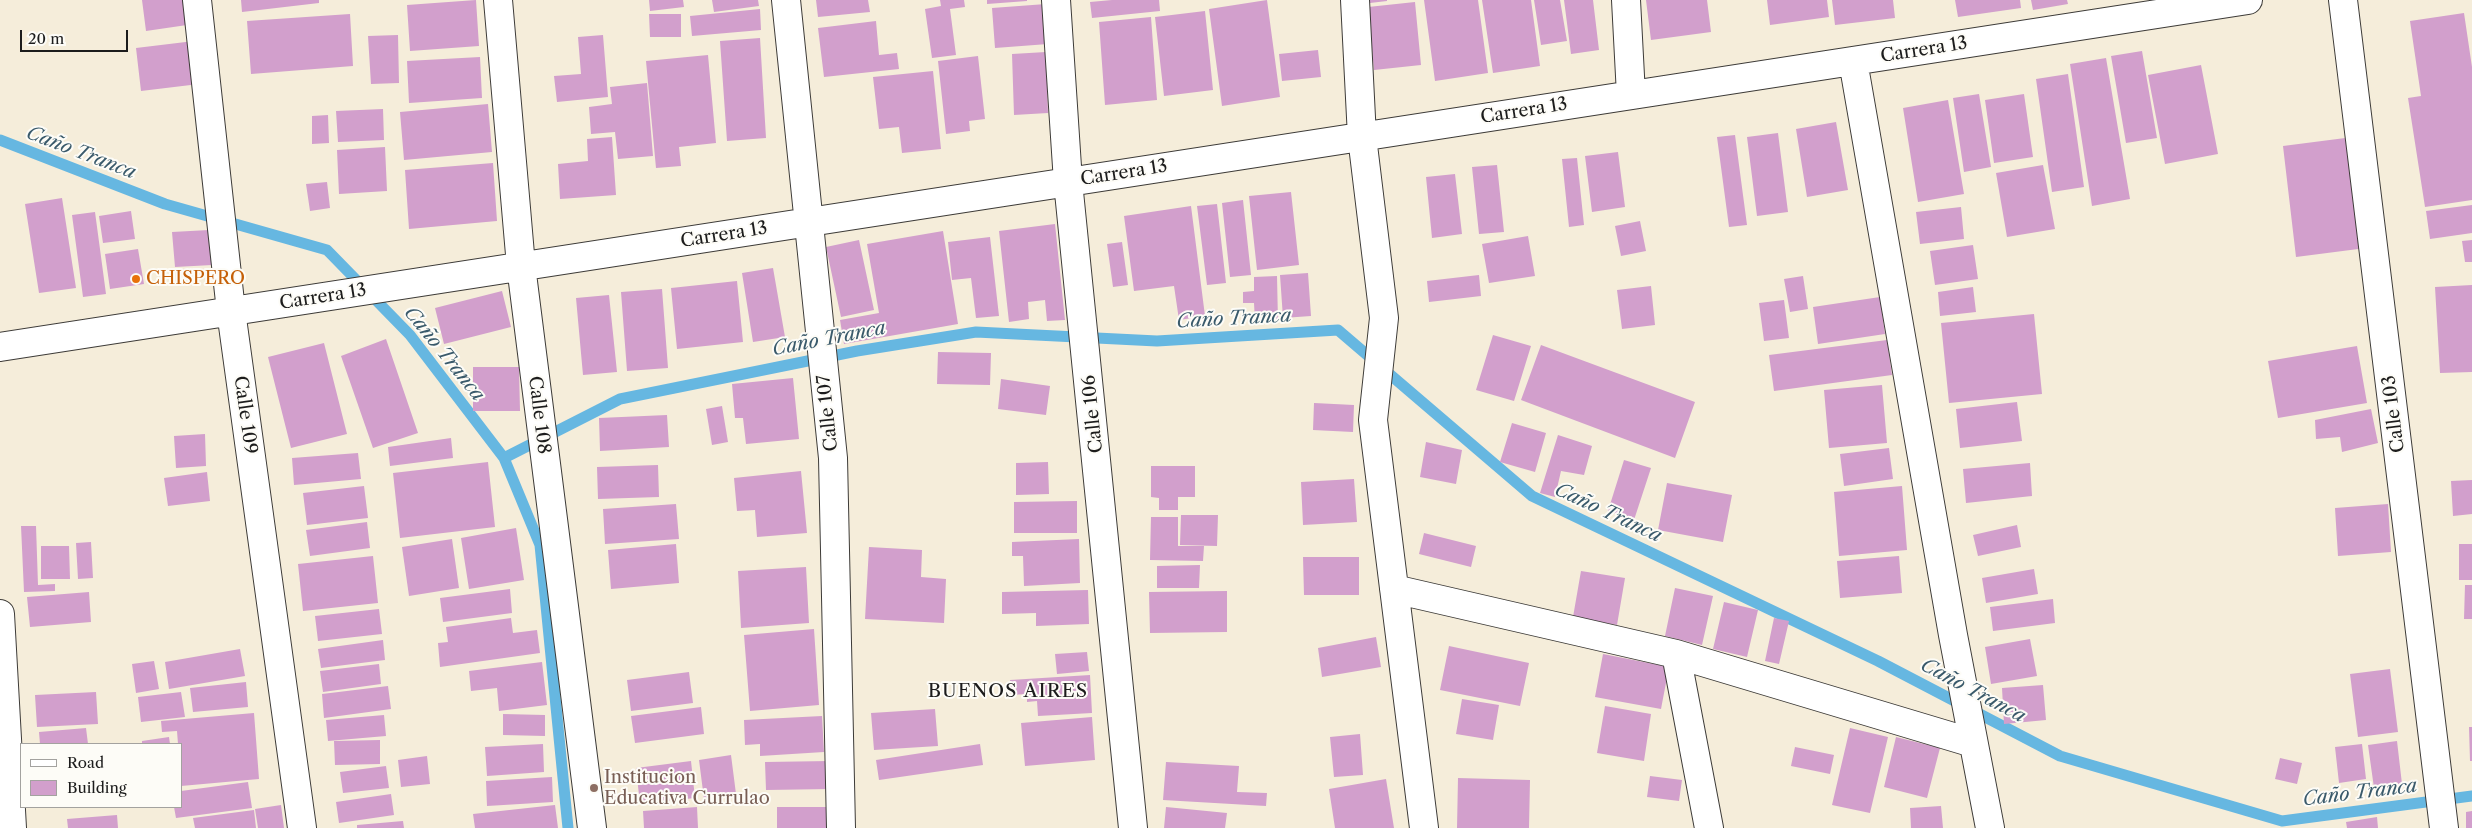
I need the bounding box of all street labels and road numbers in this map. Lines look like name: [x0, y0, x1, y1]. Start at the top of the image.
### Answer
street label: Carrera 13: [1879, 32, 1969, 68]
street label: Carrera 13: [1479, 93, 1569, 129]
street label: Carrera 13: [1079, 155, 1169, 191]
street label: Carrera 13: [679, 217, 769, 253]
street label: Carrera 13: [278, 279, 368, 315]
street label: Calle 107: [813, 374, 843, 452]
street label: Calle 106: [1078, 374, 1108, 454]
street label: Calle 103: [2379, 374, 2409, 454]
street label: Calle 109: [229, 375, 261, 455]
street label: Calle 108: [523, 375, 555, 455]

